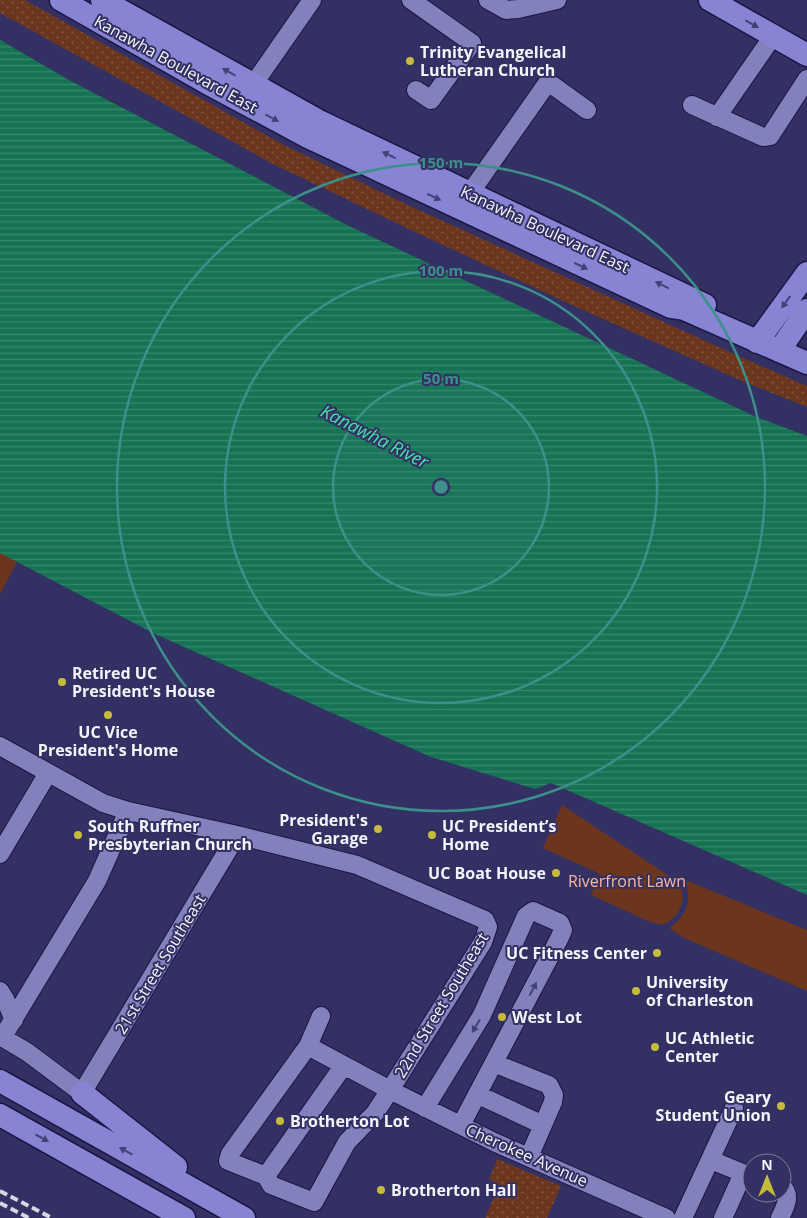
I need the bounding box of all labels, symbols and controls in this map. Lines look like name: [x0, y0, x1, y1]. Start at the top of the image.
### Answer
street label: Kanawha Boulevard East: [90, 10, 262, 118]
one-way arrow: [745, 20, 759, 28]
place label: Trinity Evangelical Lutheran Church: [420, 41, 566, 81]
marker: Trinity Evangelical Lutheran Church: [404, 55, 416, 67]
one-way arrow: [222, 68, 237, 76]
one-way arrow: [264, 114, 279, 122]
one-way arrow: [382, 150, 396, 158]
text: 150 m: [419, 152, 463, 172]
street label: Kanawha Boulevard East: [457, 180, 633, 278]
one-way arrow: [426, 192, 441, 201]
text: 100 m: [419, 260, 463, 280]
one-way arrow: [574, 262, 588, 270]
one-way arrow: [655, 281, 669, 289]
one-way arrow: [781, 296, 791, 309]
text: 50 m: [423, 368, 459, 388]
water label: Kanawha River: [317, 398, 434, 474]
centre of rings: [432, 478, 450, 496]
place label: Retired UC President's House: [72, 662, 215, 702]
marker: Retired UC President's House: [56, 676, 68, 688]
marker: UC Vice President's Home: [102, 709, 114, 721]
place label: UC Vice President's Home: [38, 721, 178, 761]
place label: President's Garage: [279, 809, 368, 849]
place label: South Ruffner Presbyterian Church: [88, 815, 252, 855]
place label: UC President’s Home: [442, 815, 557, 855]
marker: President's Garage: [372, 823, 384, 835]
marker: South Ruffner Presbyterian Church: [72, 829, 84, 841]
marker: UC President’s Home: [426, 829, 438, 841]
place label: UC Boat House: [428, 862, 546, 884]
marker: UC Boat House: [550, 867, 562, 879]
park label: Riverfront Lawn: [568, 870, 686, 892]
street label: 21st Street Southeast: [109, 890, 211, 1038]
street label: 22nd Street Southeast: [389, 928, 493, 1082]
place label: UC Fitness Center: [506, 942, 647, 964]
marker: UC Fitness Center: [651, 947, 663, 959]
place label: University of Charleston: [646, 971, 754, 1011]
one-way arrow: [529, 982, 537, 997]
marker: University of Charleston: [630, 985, 642, 997]
place label: West Lot: [512, 1006, 582, 1028]
marker: West Lot: [496, 1011, 508, 1023]
one-way arrow: [471, 1019, 480, 1032]
place label: UC Athletic Center: [665, 1027, 754, 1067]
marker: UC Athletic Center: [649, 1041, 661, 1053]
place label: Geary Student Union: [656, 1086, 772, 1126]
marker: Geary Student Union: [775, 1100, 787, 1112]
place label: Brotherton Lot: [290, 1110, 410, 1132]
marker: Brotherton Lot: [274, 1115, 286, 1127]
street label: Cherokee Avenue: [463, 1118, 591, 1192]
one-way arrow: [36, 1134, 49, 1143]
one-way arrow: [119, 1147, 132, 1156]
north arrow: [742, 1153, 792, 1203]
text: N: [761, 1155, 773, 1174]
place label: Brotherton Hall: [391, 1179, 516, 1201]
marker: Brotherton Hall: [375, 1184, 387, 1196]

